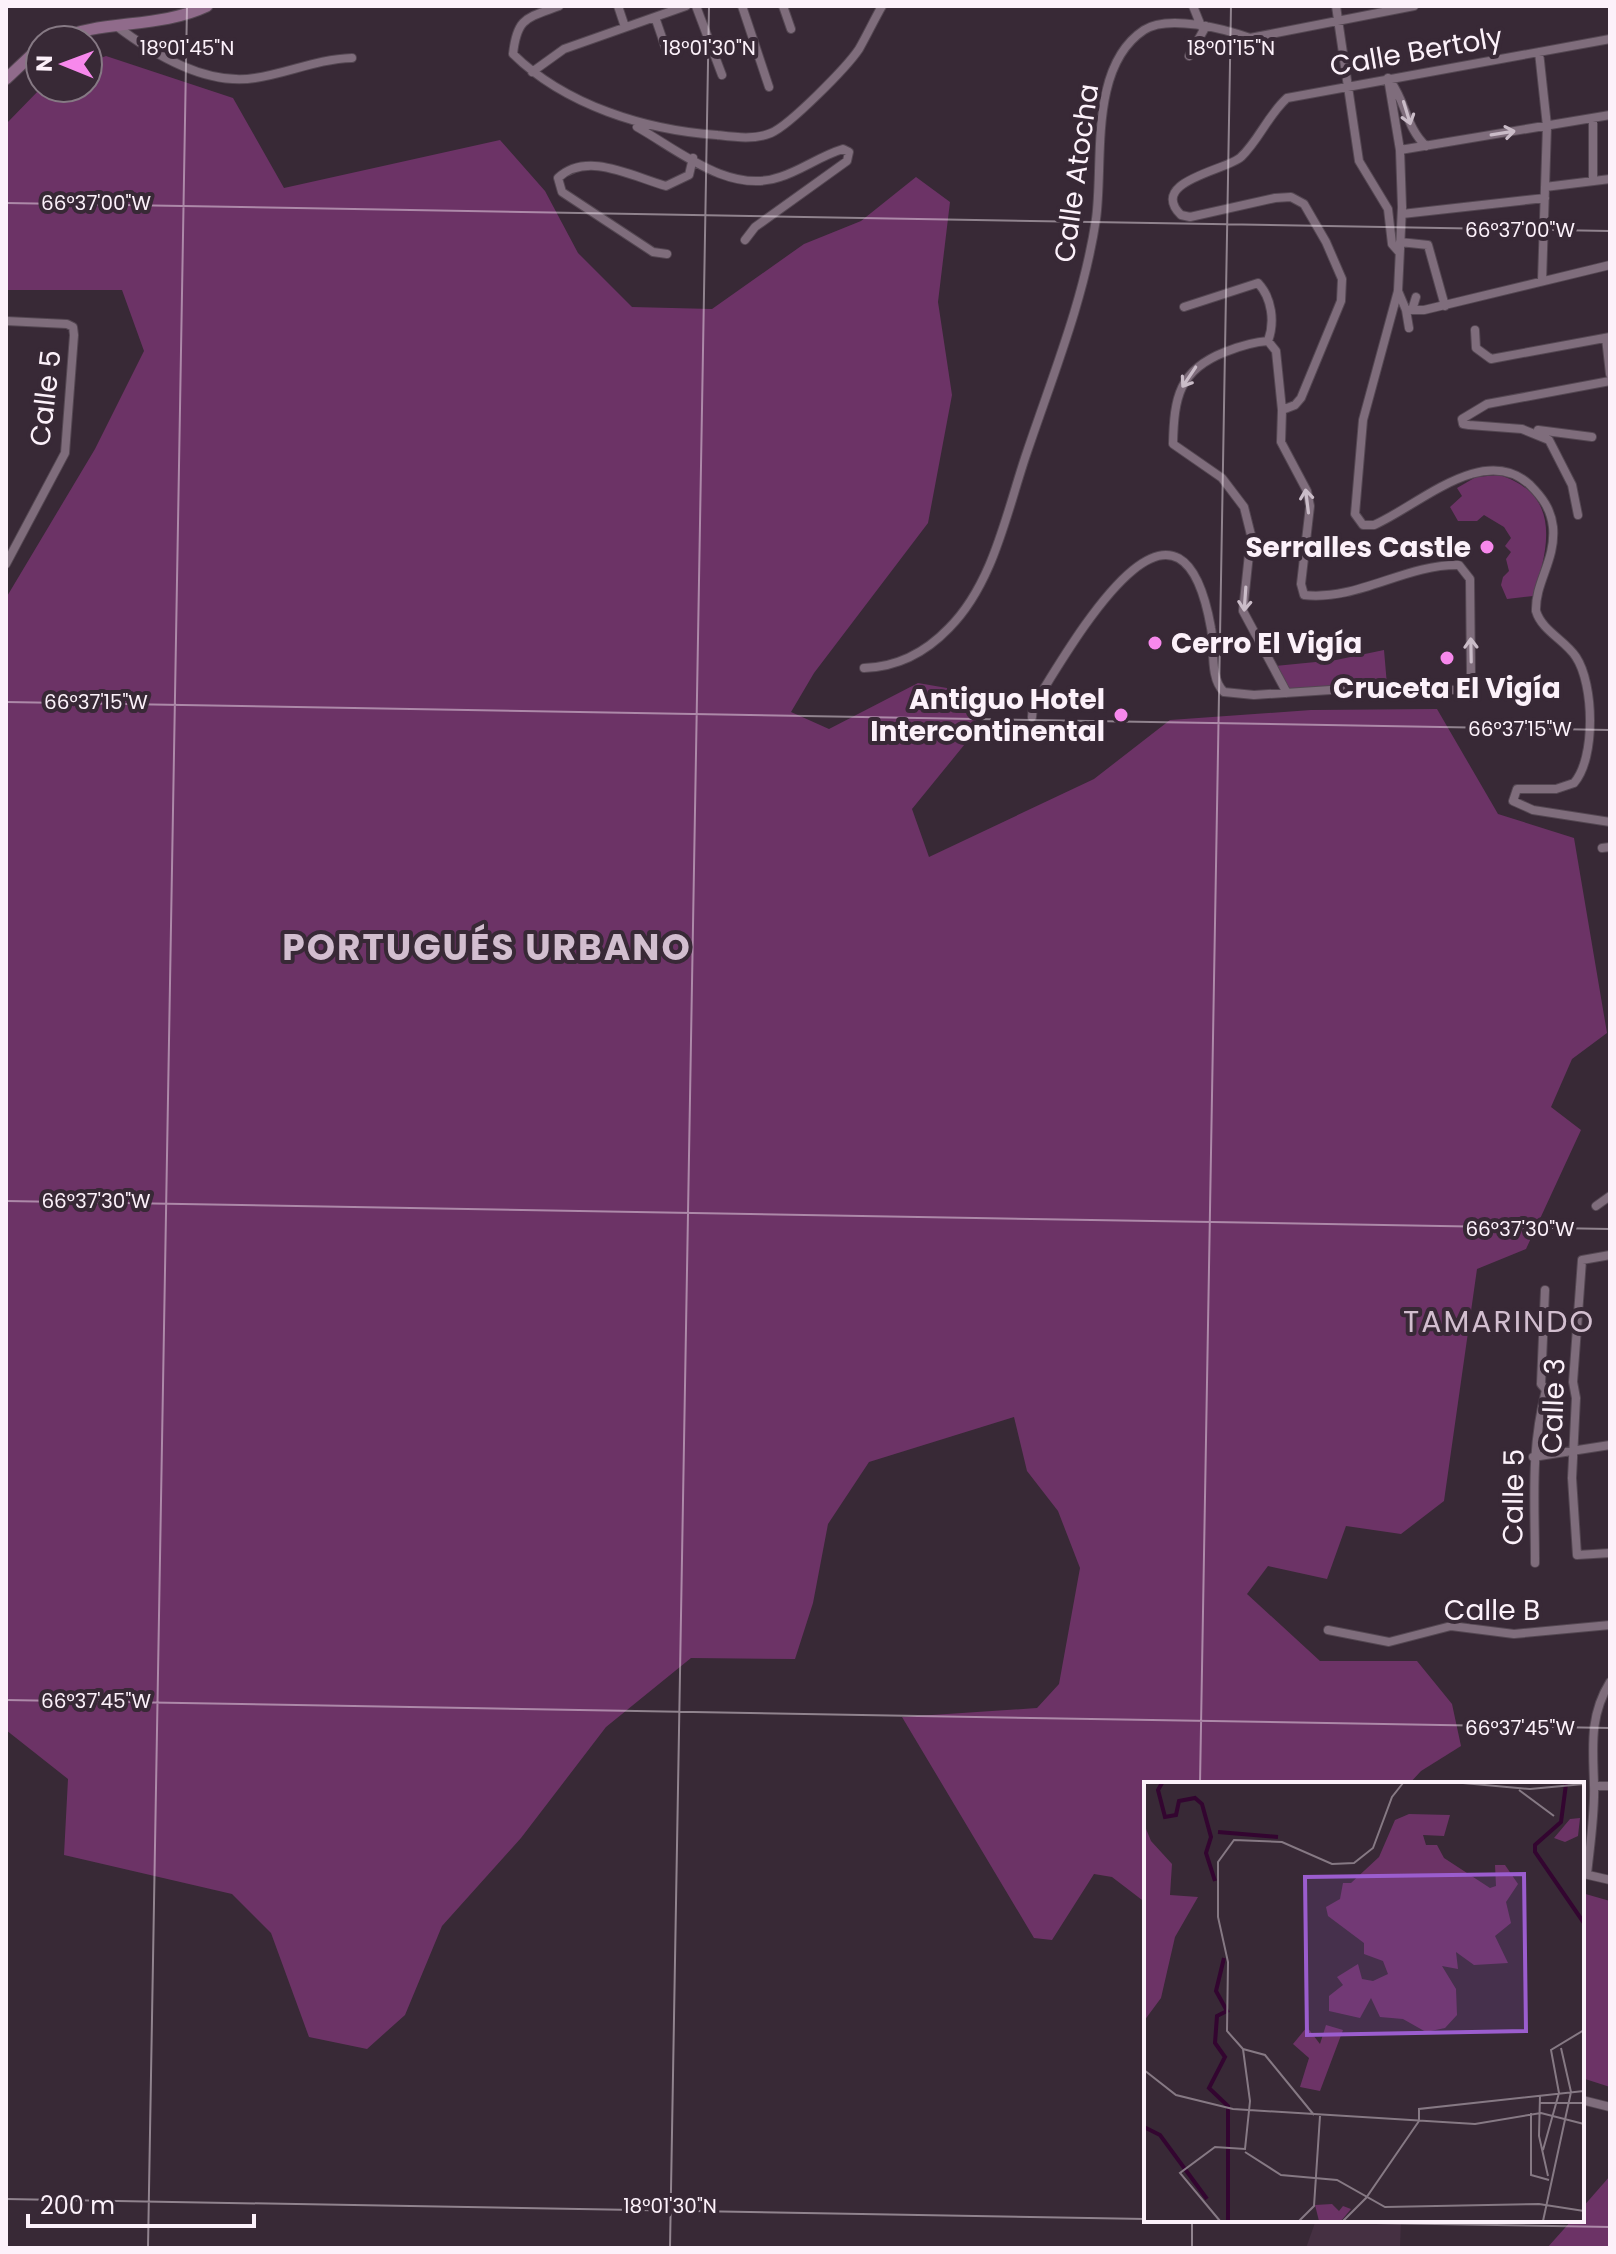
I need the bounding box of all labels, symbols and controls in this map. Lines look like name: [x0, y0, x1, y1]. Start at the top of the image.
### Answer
street label: Calle Bertoly: [1327, 17, 1506, 86]
north arrow: [24, 24, 104, 104]
text: 18°01'45"N: [140, 34, 234, 62]
text: 18°01'30"N: [662, 34, 756, 62]
text: 18°01'15"N: [1187, 34, 1275, 62]
text: N: [29, 55, 60, 72]
street label: Calle Atocha: [1045, 81, 1108, 265]
one-way arrow: [1400, 99, 1415, 125]
one-way arrow: [1489, 125, 1515, 140]
text: 66°37'00"W: [41, 189, 151, 217]
text: 66°37'00"W: [1465, 216, 1575, 244]
street label: Calle 5: [20, 348, 71, 448]
one-way arrow: [1181, 365, 1197, 387]
one-way arrow: [1299, 489, 1314, 515]
place label: Serralles Castle: [1245, 528, 1471, 567]
marker: Serralles Castle: [1478, 538, 1496, 556]
one-way arrow: [1237, 585, 1252, 612]
place label: Cerro El Vigía: [1171, 624, 1362, 663]
marker: Cerro El Vigía: [1146, 634, 1164, 652]
one-way arrow: [1463, 637, 1479, 664]
marker: Cruceta El Vigía: [1438, 649, 1456, 667]
place label: Cruceta El Vigía: [1333, 669, 1561, 708]
place label: Antiguo Hotel Intercontinental: [870, 680, 1105, 751]
text: 66°37'15"W: [44, 688, 148, 716]
marker: Antiguo Hotel Intercontinental: [1112, 706, 1130, 724]
text: 66°37'15"W: [1468, 715, 1572, 743]
district label: PORTUGUÉS URBANO: [282, 922, 692, 973]
text: 66°37'30"W: [41, 1187, 151, 1215]
text: 66°37'30"W: [1465, 1215, 1575, 1243]
district label: TAMARINDO: [1403, 1300, 1595, 1343]
street label: Calle 3: [1532, 1358, 1575, 1454]
street label: Calle 5: [1493, 1448, 1534, 1546]
street label: Calle B: [1444, 1591, 1540, 1630]
text: 66°37'45"W: [41, 1687, 151, 1715]
text: 66°37'45"W: [1465, 1714, 1575, 1742]
inset map: [1144, 1782, 1584, 2222]
scale bar: [28, 2178, 254, 2228]
text: 200 m: [40, 2189, 115, 2222]
text: 18°01'30"N: [623, 2192, 717, 2220]

